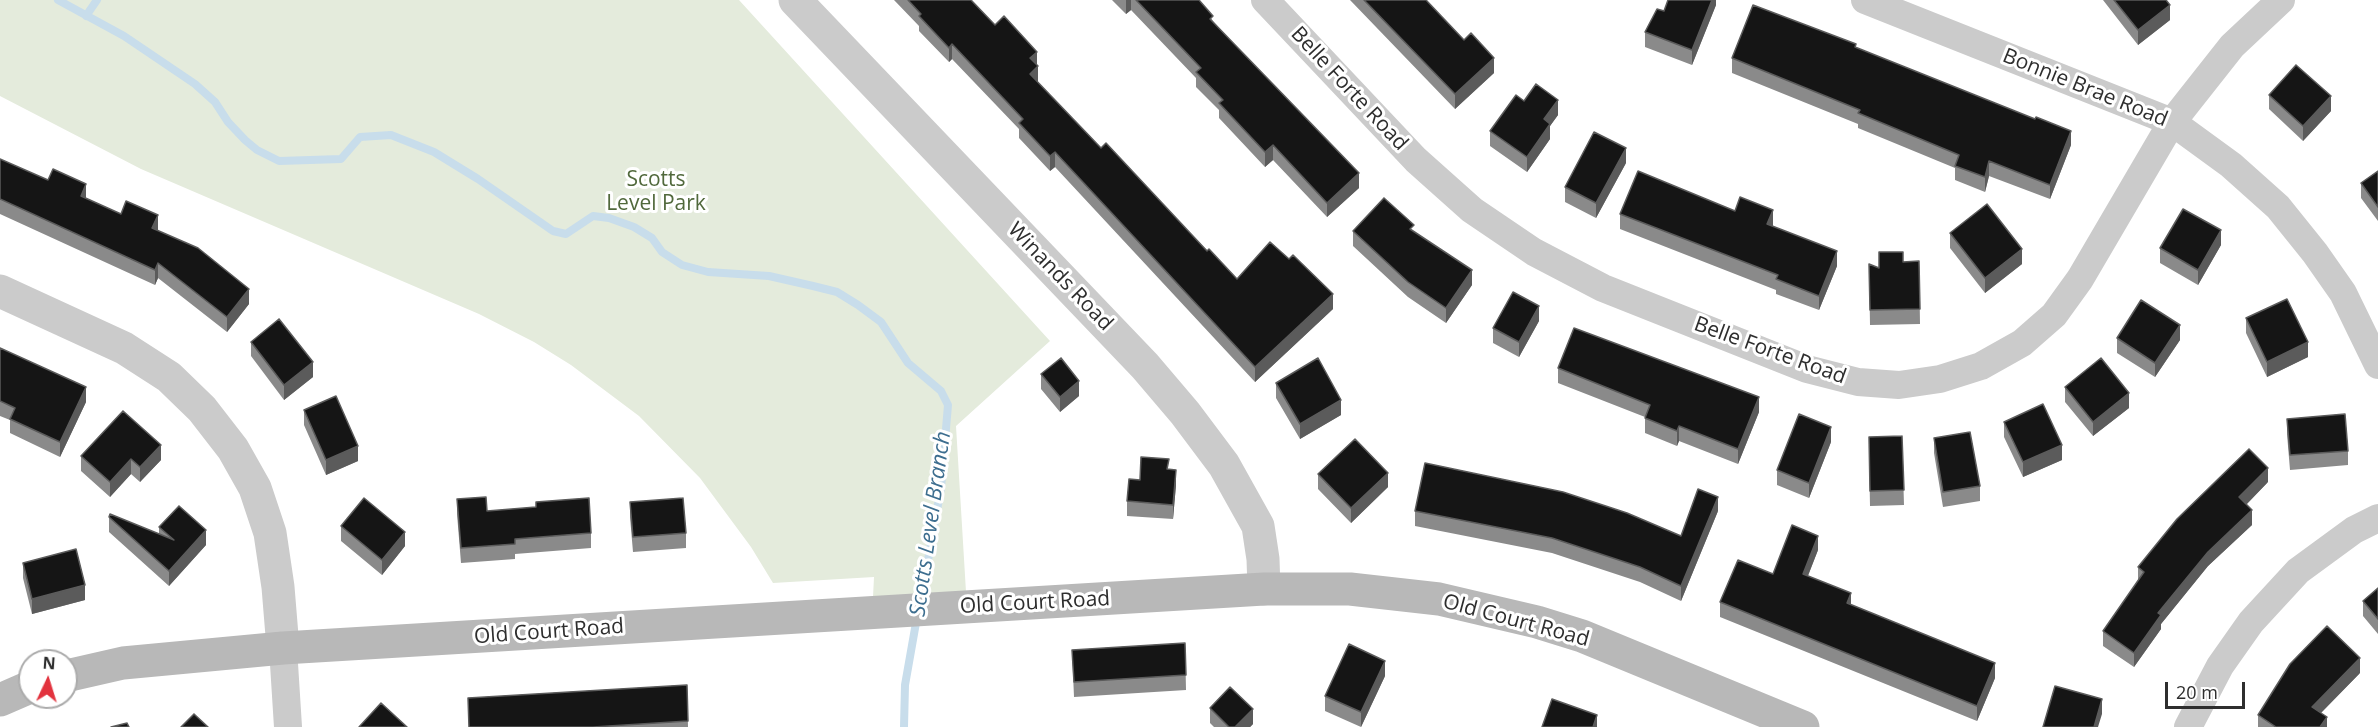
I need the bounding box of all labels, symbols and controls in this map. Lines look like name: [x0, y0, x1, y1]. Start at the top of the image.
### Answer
street label: Belle Forte Road: [1285, 22, 1413, 156]
street label: Bonnie Brae Road: [1999, 43, 2171, 133]
park label: Scotts Level Park: [606, 167, 706, 217]
street label: Winands Road: [1002, 218, 1118, 336]
street label: Belle Forte Road: [1690, 312, 1850, 390]
water label: Scotts Level Branch: [905, 430, 957, 618]
street label: Old Court Road: [959, 586, 1111, 620]
street label: Old Court Road: [1440, 589, 1592, 653]
street label: Old Court Road: [473, 614, 625, 650]
north arrow: [18, 649, 78, 709]
text: N: [42, 652, 56, 674]
scale bar: [2168, 670, 2248, 708]
text: 20 m: [2176, 680, 2218, 704]

